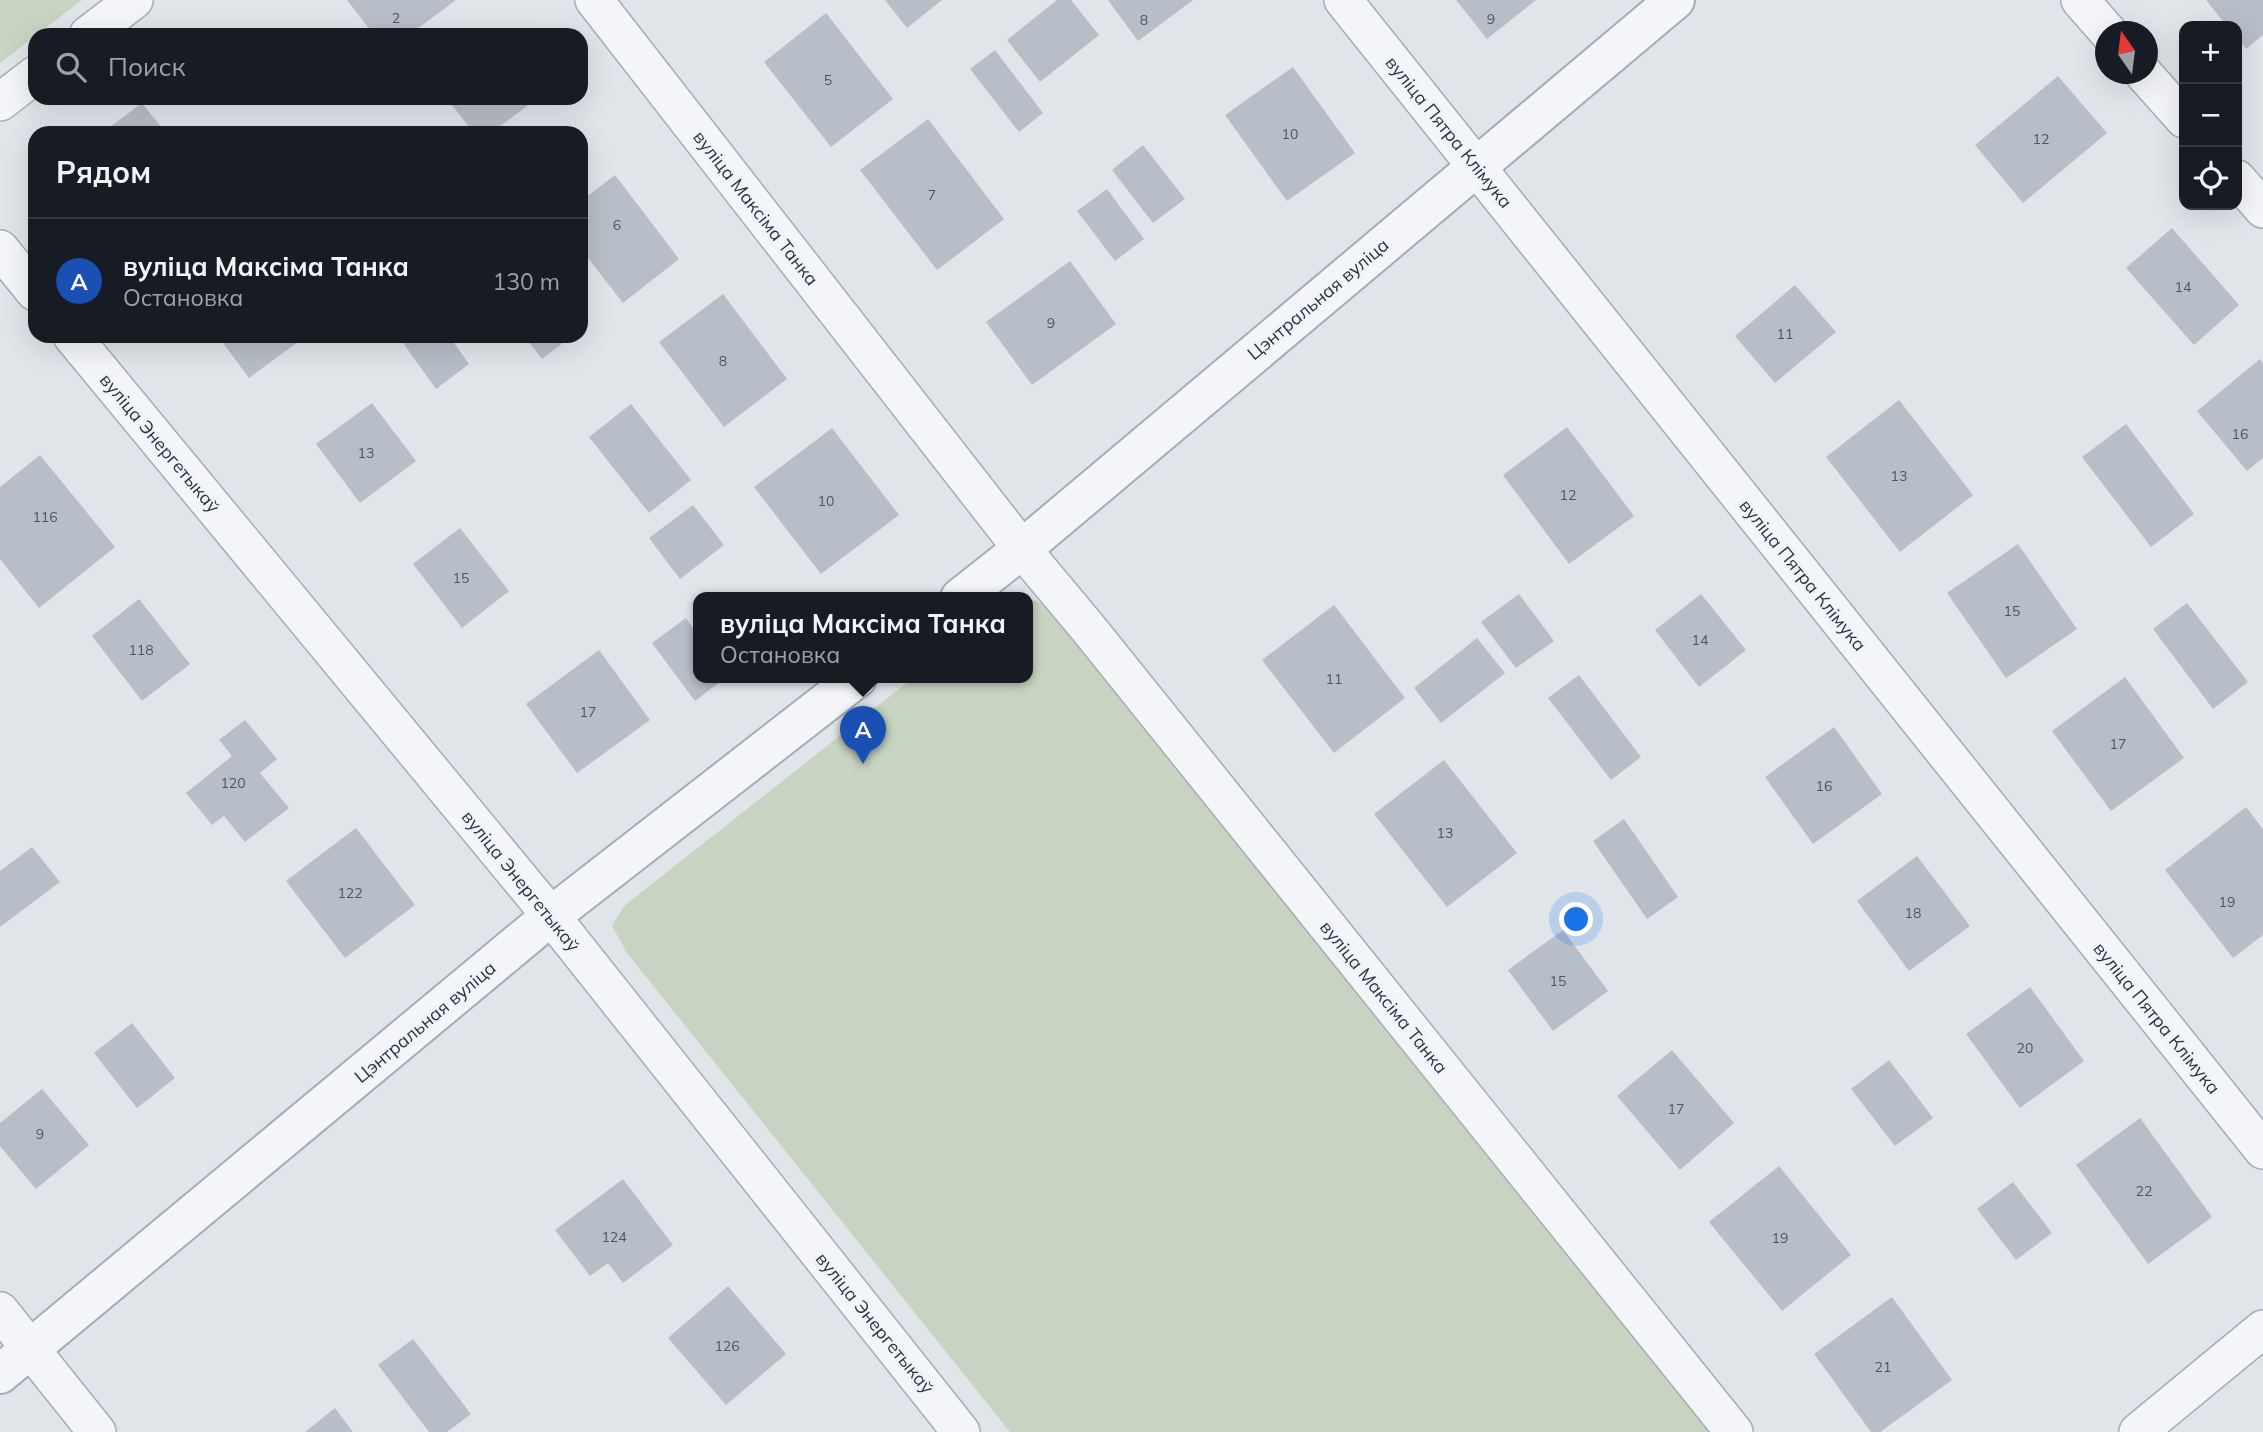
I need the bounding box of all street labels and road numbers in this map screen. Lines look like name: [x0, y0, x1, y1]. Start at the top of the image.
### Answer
street label: вуліца Пятра Клімука: [1381, 51, 1517, 213]
street label: вуліца Максіма Танка: [688, 126, 824, 290]
street label: Цэнтральная вуліца: [1243, 233, 1393, 365]
street label: вуліца Энергетыкаў: [95, 369, 225, 518]
street label: вуліца Пятра Клімука: [1735, 494, 1871, 656]
street label: вуліца Энергетыкаў: [457, 806, 585, 956]
street label: вуліца Максіма Танка: [1315, 916, 1453, 1078]
street label: вуліца Пятра Клімука: [2089, 937, 2225, 1099]
street label: Цэнтральная вуліца: [350, 956, 500, 1088]
street label: вуліца Энергетыкаў: [811, 1248, 939, 1398]

